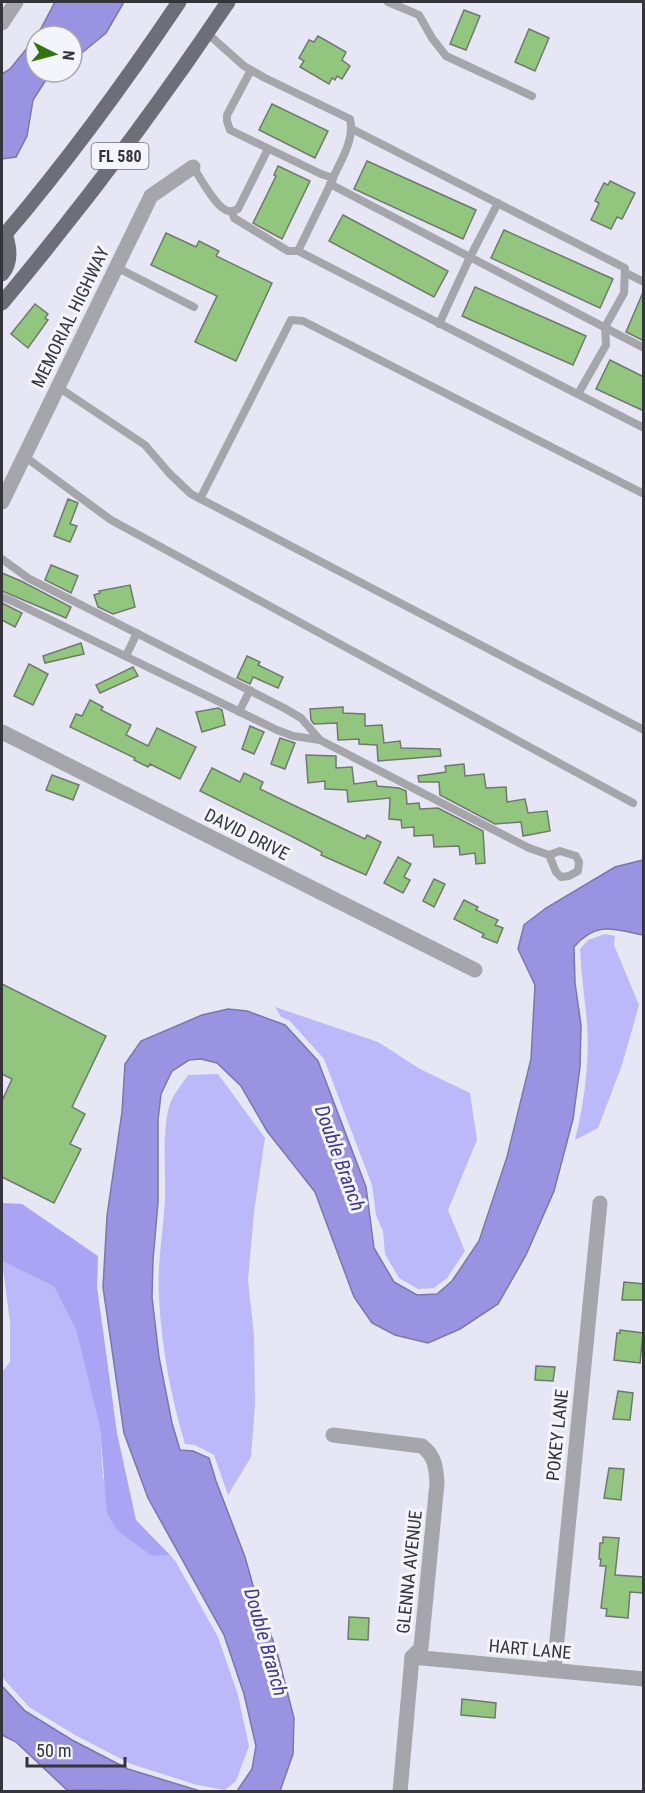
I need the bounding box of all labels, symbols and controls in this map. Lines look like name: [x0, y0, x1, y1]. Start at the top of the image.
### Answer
north arrow: [24, 24, 84, 84]
text: N: [58, 50, 78, 61]
road number: FL 580: [92, 143, 148, 169]
street label: MEMORIAL HIGHWAY: [27, 243, 113, 391]
street label: DAVID DRIVE: [201, 804, 293, 864]
water label: Double Branch: [310, 1102, 370, 1214]
street label: POKEY LANE: [542, 1388, 572, 1482]
street label: GLENNA AVENUE: [392, 1509, 426, 1635]
water label: Double Branch: [239, 1585, 293, 1699]
street label: HART LANE: [488, 1635, 572, 1663]
scale bar: [27, 1730, 124, 1768]
text: 50 m: [36, 1740, 71, 1761]

